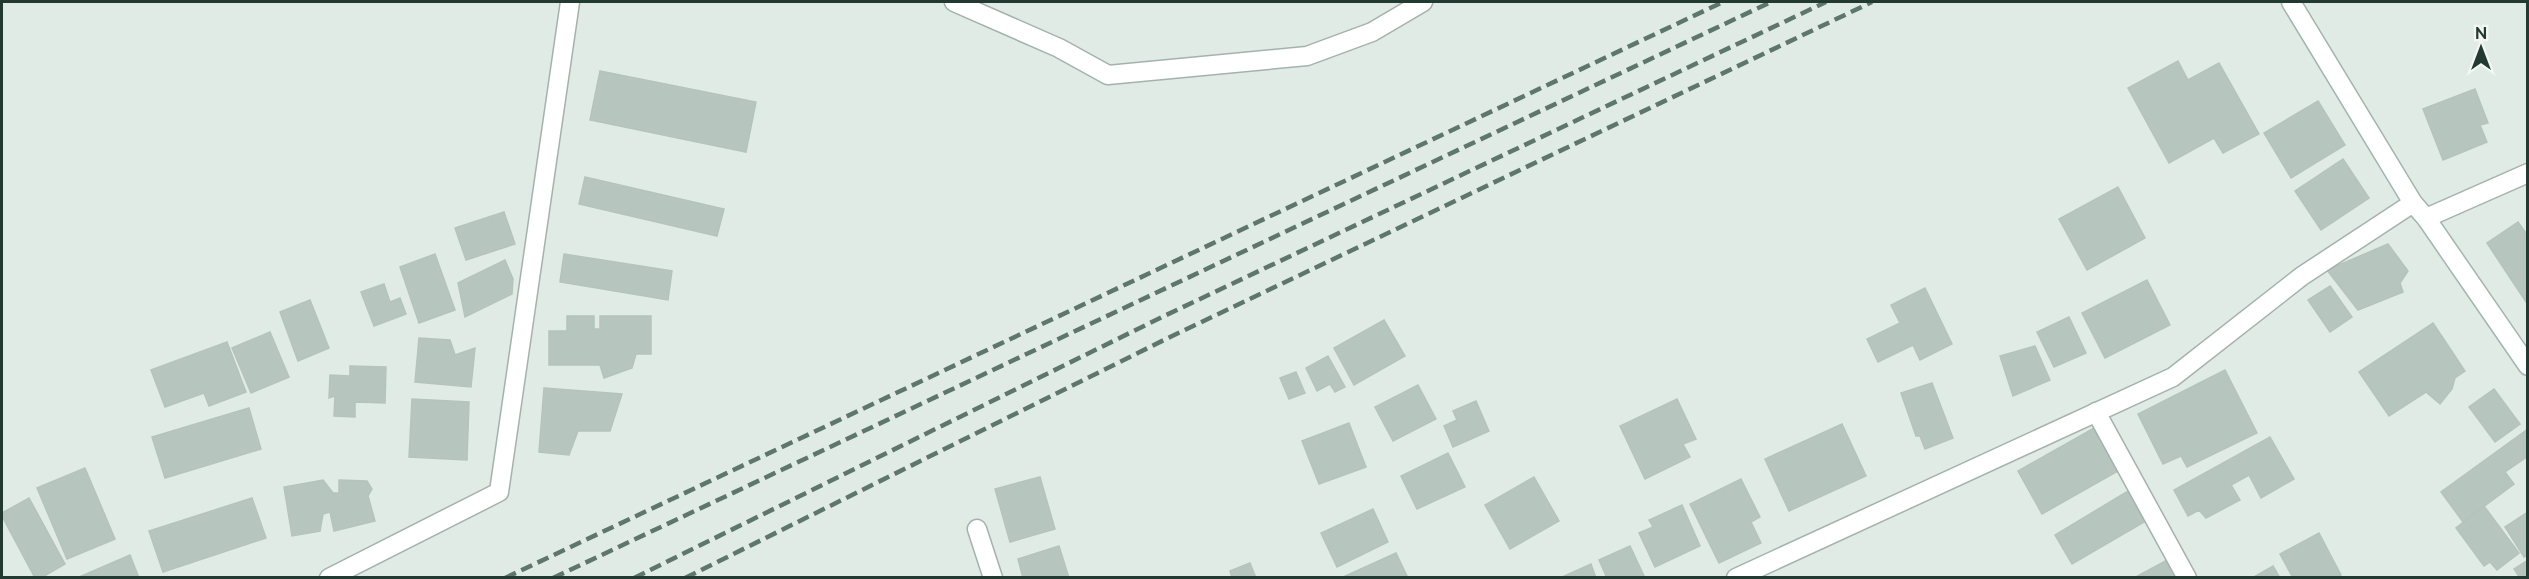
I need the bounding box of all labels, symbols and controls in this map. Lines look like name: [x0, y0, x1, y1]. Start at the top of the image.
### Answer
north arrow: [2451, 18, 2511, 78]
text: N: [2475, 24, 2487, 43]

